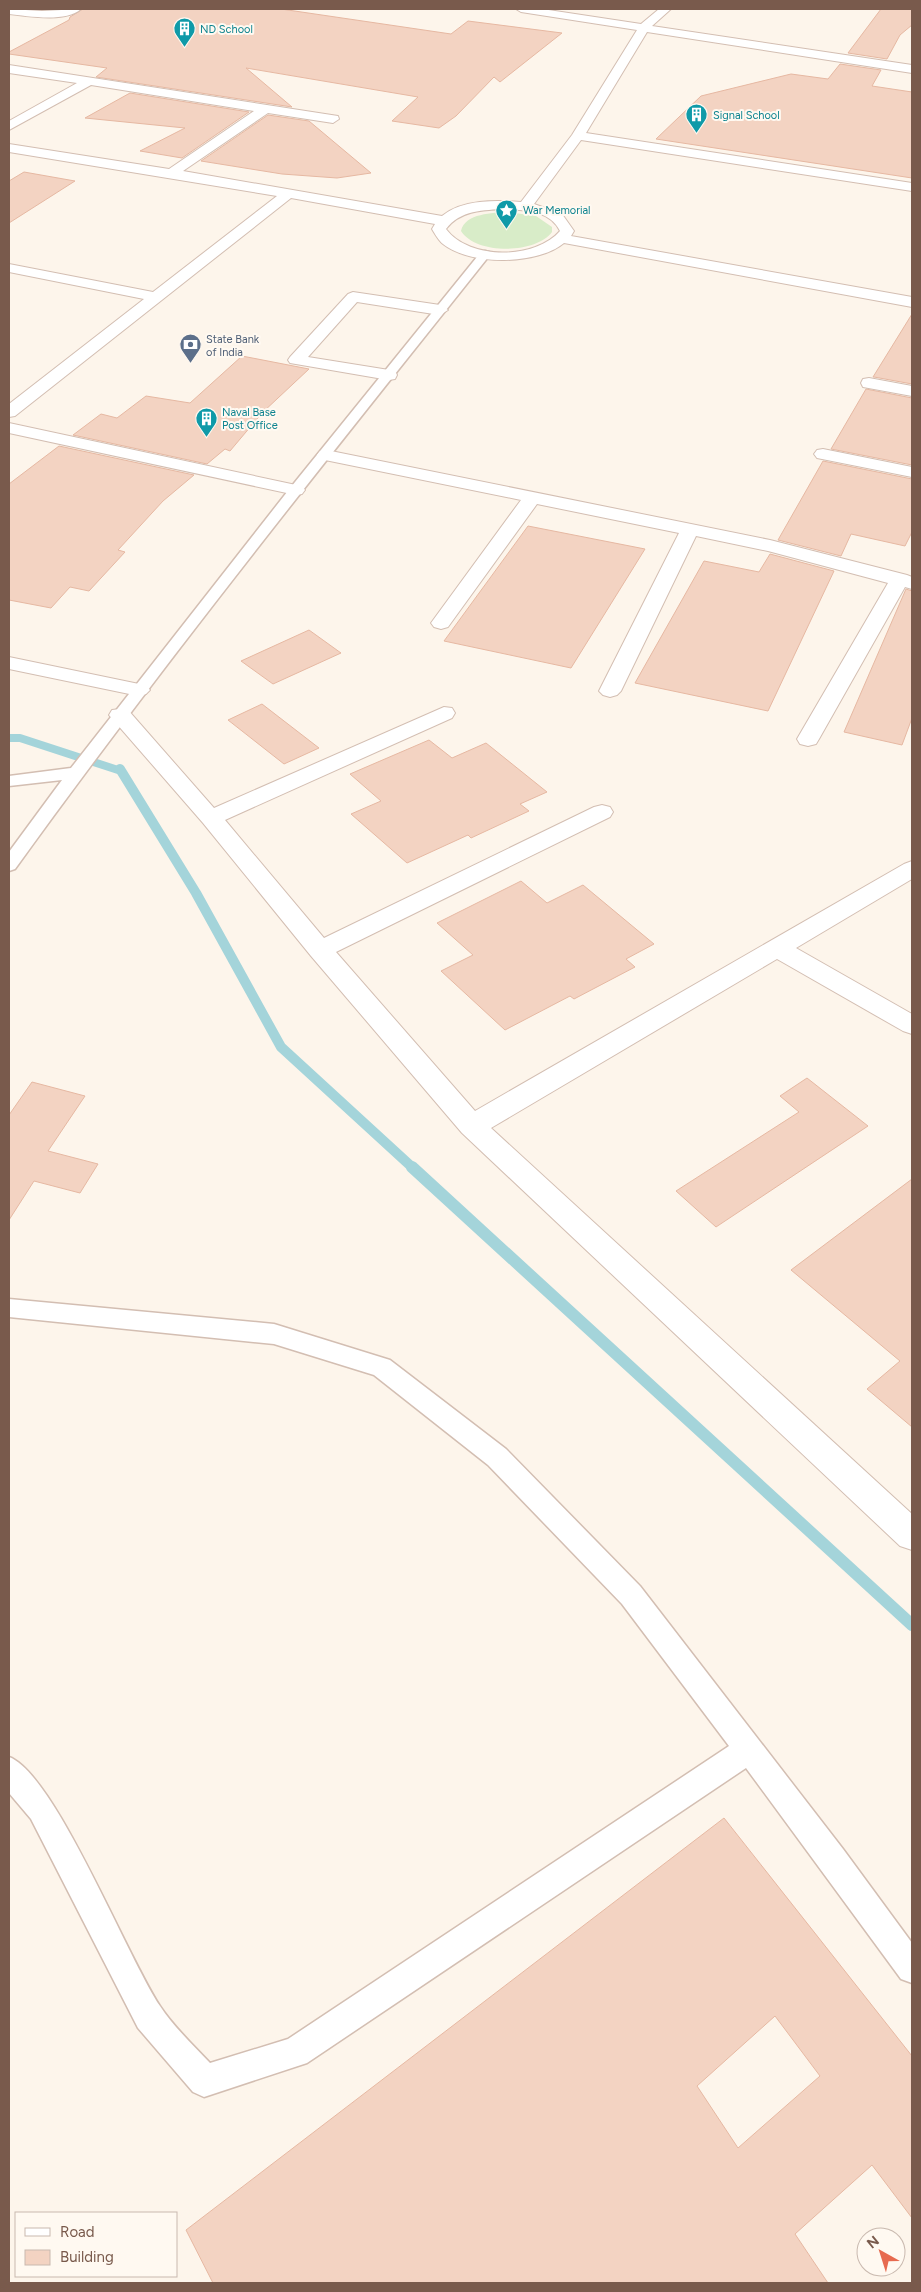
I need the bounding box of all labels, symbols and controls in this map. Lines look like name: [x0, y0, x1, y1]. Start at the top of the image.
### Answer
building icon: ND School: [172, 17, 196, 48]
place label: ND School: [200, 23, 253, 36]
building icon: Signal School: [685, 103, 709, 134]
place label: Signal School: [713, 109, 780, 122]
place icon: War Memorial: [495, 198, 519, 229]
place label: War Memorial: [523, 204, 591, 217]
bank icon: State Bank of India: [178, 333, 202, 364]
place label: State Bank of India: [206, 333, 260, 359]
building icon: Naval Base Post Office: [194, 406, 218, 437]
place label: Naval Base Post Office: [222, 406, 278, 432]
legend: [15, 2212, 178, 2277]
text: Road: [60, 2223, 95, 2241]
north arrow: [856, 2227, 906, 2277]
text: N: [864, 2232, 883, 2252]
text: Building: [60, 2248, 114, 2266]

